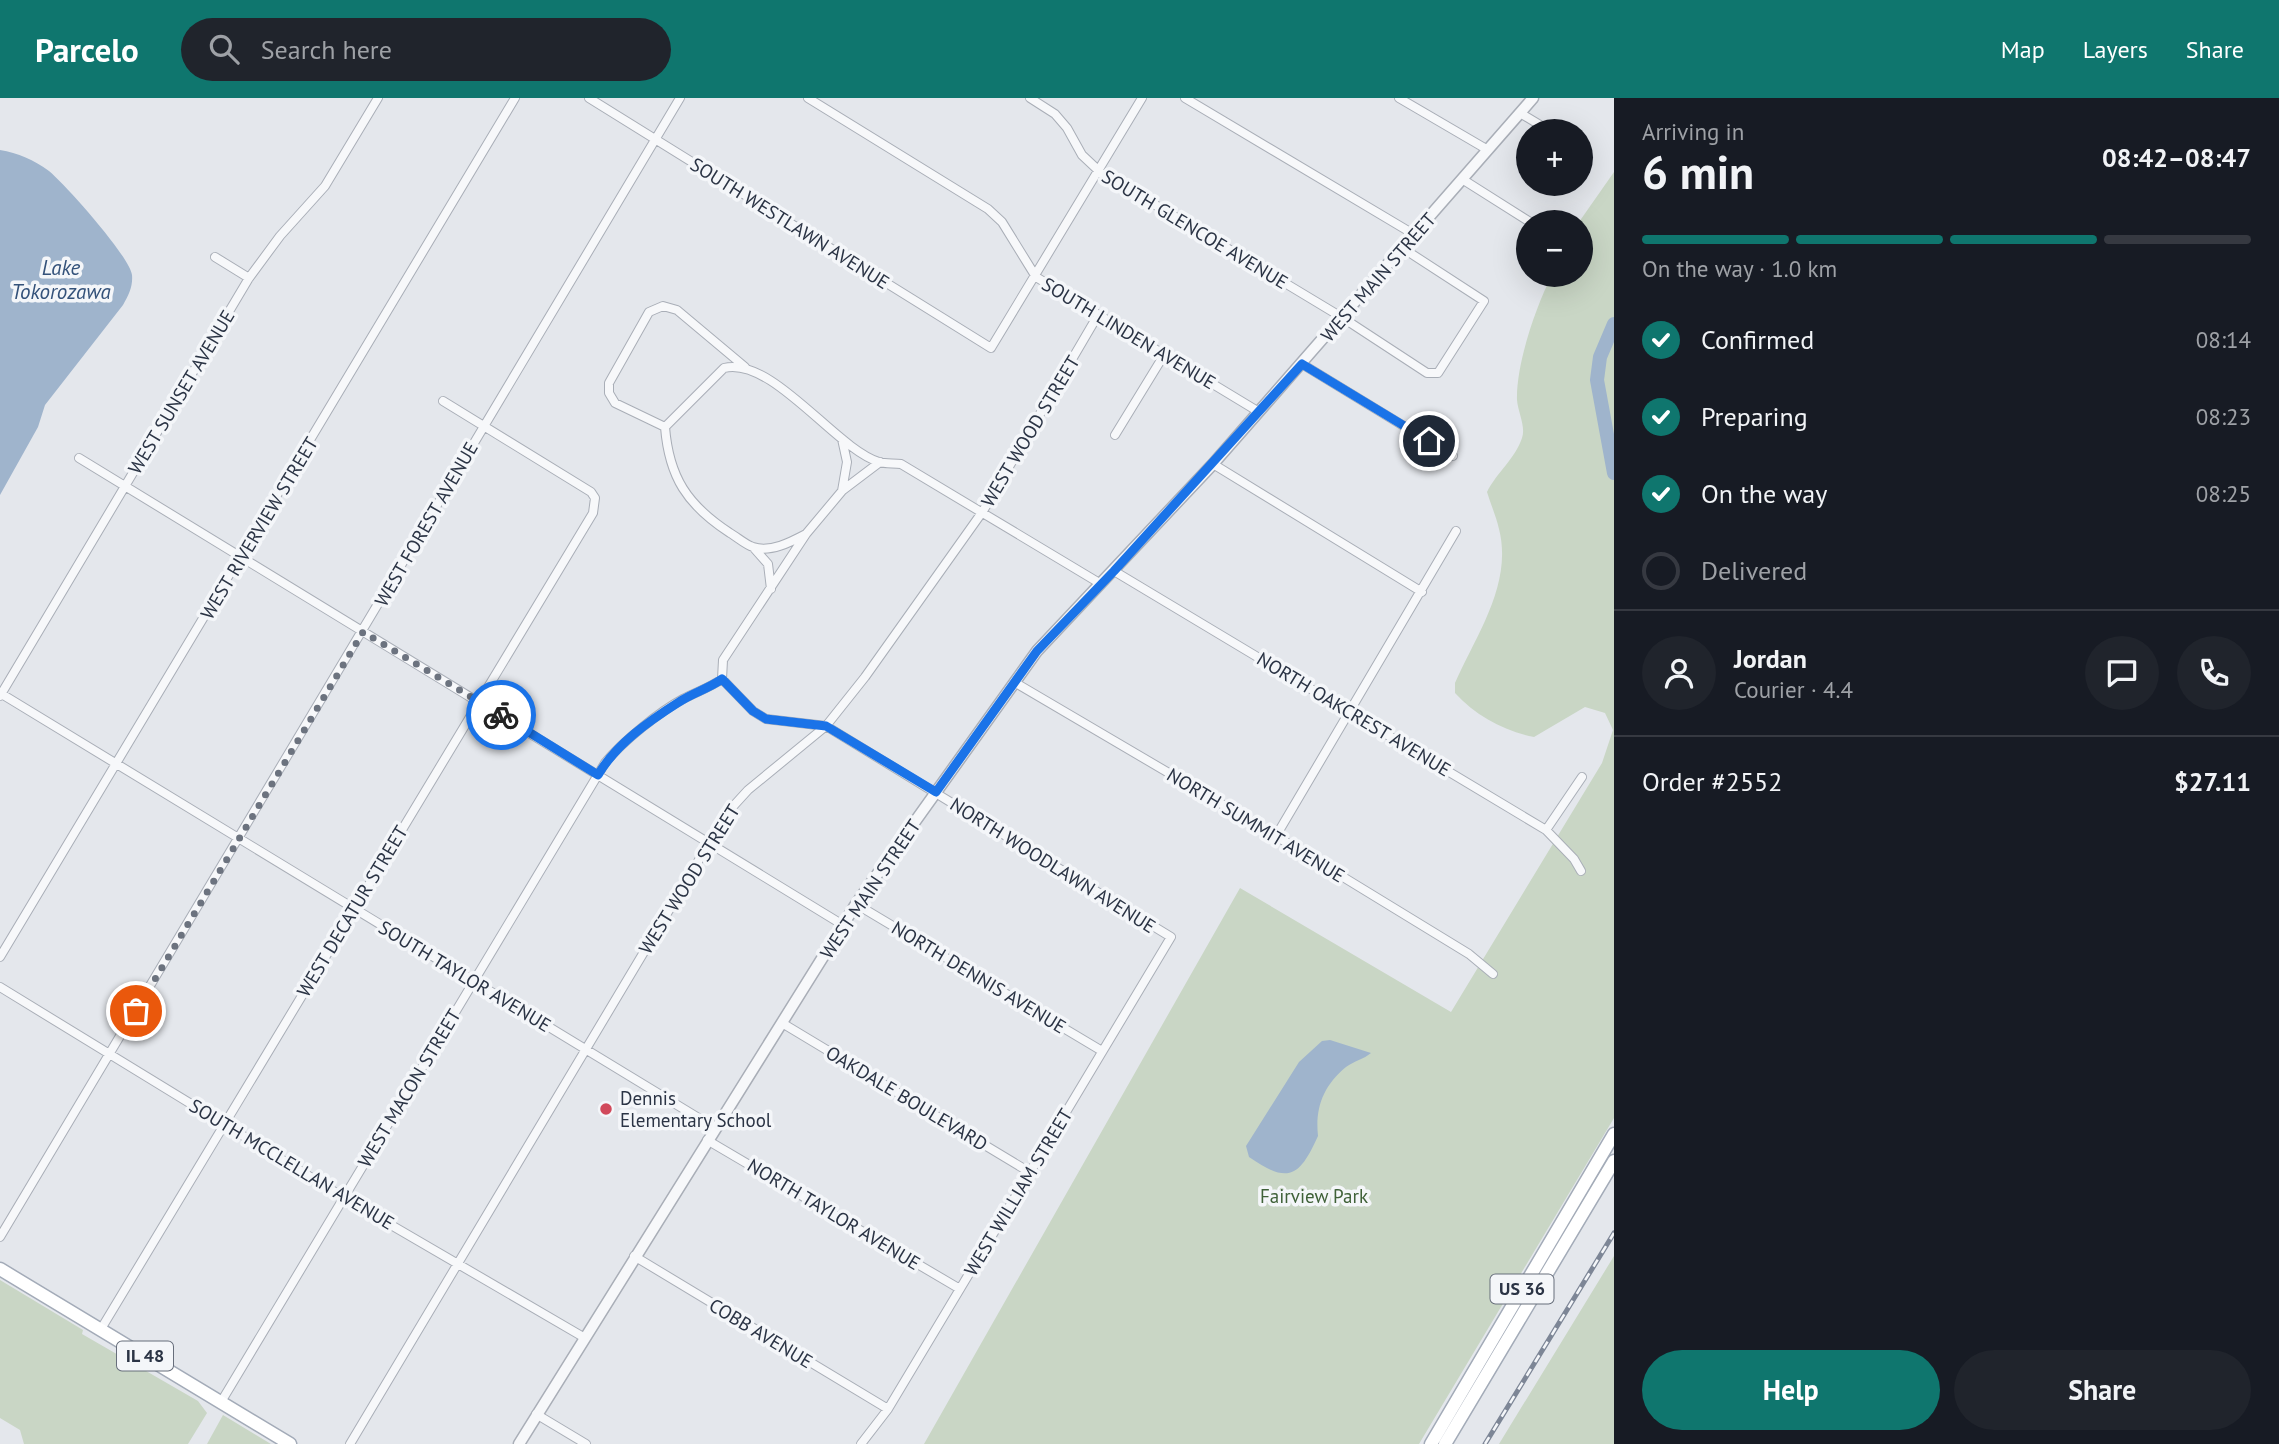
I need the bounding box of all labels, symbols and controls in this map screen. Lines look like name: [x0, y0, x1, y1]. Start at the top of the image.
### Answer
search box: [181, 18, 671, 81]
text: Parcelo: [35, 28, 139, 71]
icon: search: [205, 30, 243, 68]
text: Search here: [261, 33, 392, 66]
text: Map: [2001, 34, 2045, 65]
text: Layers: [2083, 34, 2148, 65]
text: Share: [2186, 34, 2244, 65]
text: Arriving in: [1642, 117, 1744, 146]
map controls: [1516, 119, 1593, 287]
button: +: [1516, 119, 1593, 196]
text: 08:42–08:47: [2102, 141, 2251, 174]
text: 6 min: [1642, 142, 1754, 202]
street label: SOUTH WESTLAWN AVENUE: [686, 152, 894, 294]
street label: SOUTH GLENCOE AVENUE: [1098, 164, 1292, 294]
street label: WEST MAIN STREET: [1315, 207, 1441, 346]
button: −: [1516, 210, 1593, 287]
water label: Lake Tokorozawa: [11, 254, 112, 305]
text: On the way · 1.0 km: [1642, 254, 1837, 283]
street label: SOUTH LINDEN AVENUE: [1038, 272, 1220, 394]
street label: WEST SUNSET AVENUE: [122, 306, 240, 478]
icon: check: [1642, 321, 1680, 359]
text: Confirmed: [1701, 323, 1814, 356]
text: 08:14: [2196, 325, 2251, 354]
street label: WEST WOOD STREET: [975, 351, 1085, 511]
icon: check: [1642, 398, 1680, 436]
text: Preparing: [1701, 400, 1808, 433]
text: 08:23: [2196, 402, 2251, 431]
pin: [1399, 411, 1459, 471]
icon: home: [1410, 422, 1448, 460]
street label: WEST RIVERVIEW STREET: [195, 432, 323, 624]
street label: WEST FOREST AVENUE: [369, 437, 483, 611]
icon: check: [1642, 475, 1680, 513]
text: On the way: [1701, 477, 1827, 510]
text: 08:25: [2196, 479, 2251, 508]
text: Delivered: [1701, 554, 1807, 587]
button: person: [1642, 636, 1716, 710]
button: chat: [2085, 636, 2159, 710]
button: phone: [2177, 636, 2251, 710]
text: Jordan: [1734, 642, 1807, 675]
street label: NORTH OAKCREST AVENUE: [1253, 647, 1455, 781]
text: Courier · 4.4: [1734, 675, 1853, 704]
courier: [466, 680, 536, 750]
icon: bike: [482, 696, 520, 734]
street label: NORTH SUMMIT AVENUE: [1163, 762, 1349, 888]
text: Order #2552: [1642, 765, 1782, 798]
text: $27.11: [2174, 765, 2251, 798]
street label: NORTH WOODLAWN AVENUE: [946, 792, 1160, 938]
street label: WEST WOOD STREET: [633, 799, 745, 958]
street label: WEST MAIN STREET: [814, 814, 926, 963]
street label: WEST DECATUR STREET: [291, 821, 413, 1001]
street label: SOUTH TAYLOR AVENUE: [374, 915, 556, 1037]
street label: NORTH DENNIS AVENUE: [887, 915, 1071, 1039]
pin: [106, 981, 166, 1041]
icon: bag: [117, 992, 155, 1030]
street label: WEST MACON STREET: [352, 1004, 466, 1172]
street label: OAKDALE BOULEVARD: [822, 1040, 992, 1156]
place label: Dennis Elementary School: [620, 1086, 772, 1132]
street label: SOUTH MCCLELLAN AVENUE: [185, 1093, 399, 1235]
marker: Dennis Elementary School: [598, 1101, 614, 1117]
street label: WEST WILLIAM STREET: [959, 1104, 1078, 1280]
street label: NORTH TAYLOR AVENUE: [743, 1153, 925, 1275]
park label: Fairview Park: [1260, 1184, 1368, 1208]
road number: US 36: [1490, 1274, 1554, 1304]
street label: COBB AVENUE: [705, 1293, 817, 1373]
road number: IL 48: [117, 1342, 173, 1371]
button: Help: [1642, 1350, 1940, 1430]
button: Share: [1954, 1350, 2251, 1430]

